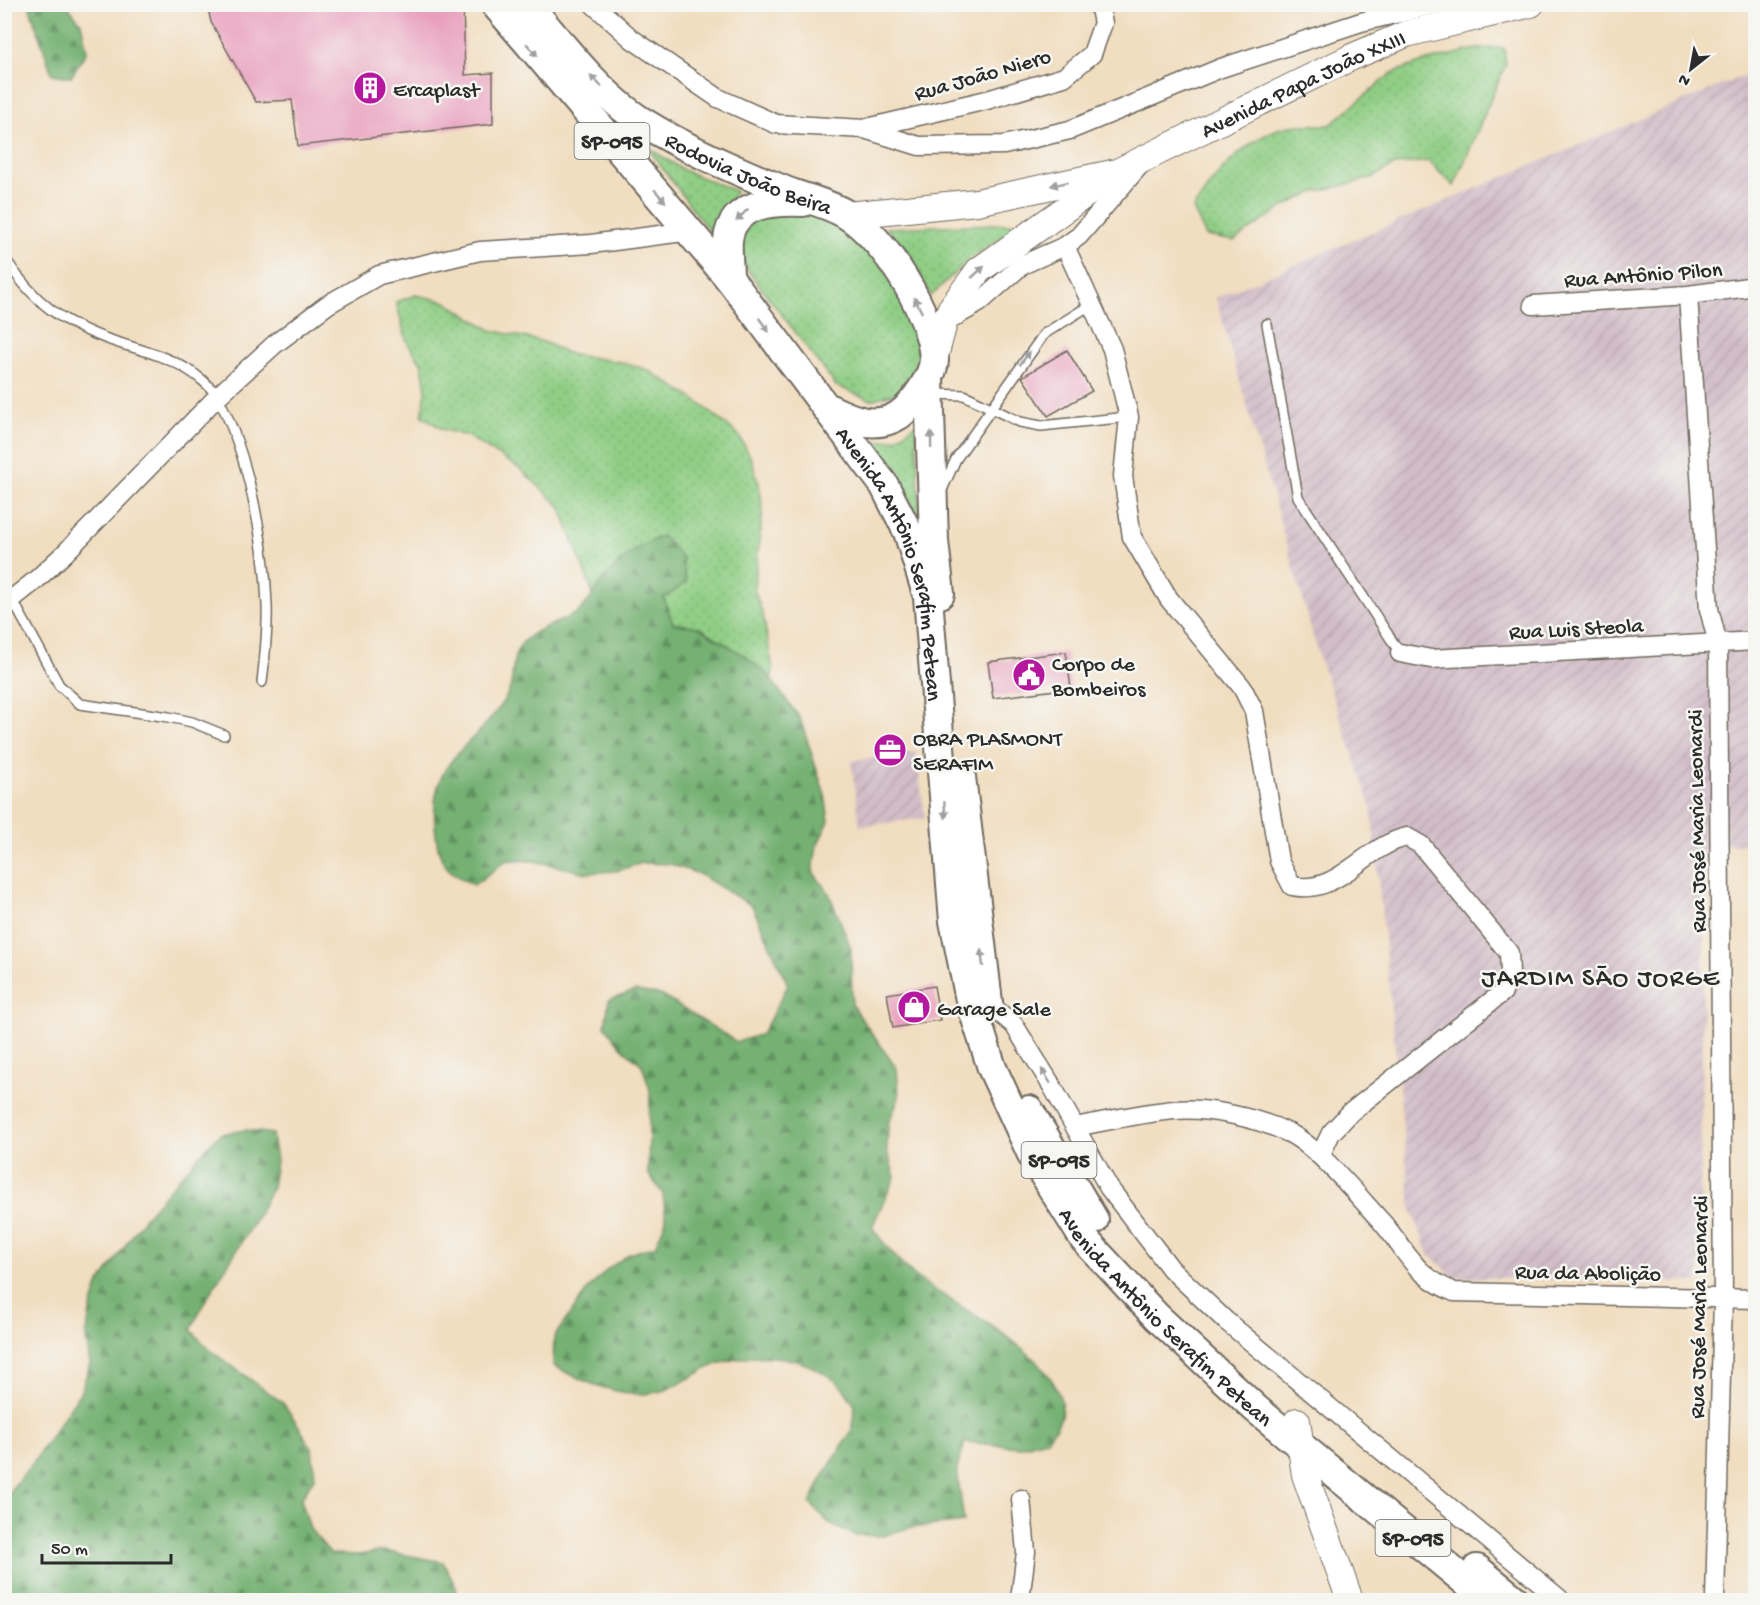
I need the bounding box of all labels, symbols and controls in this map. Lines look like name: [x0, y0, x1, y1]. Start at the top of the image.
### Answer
street label: Avenida Papa João XXIII: [1198, 27, 1410, 146]
north arrow: [1661, 39, 1721, 99]
one-way arrow: [525, 42, 538, 57]
street label: Rua João Niero: [912, 45, 1054, 109]
text: N: [1675, 68, 1694, 90]
building icon: Ercaplast: [352, 70, 388, 106]
one-way arrow: [589, 73, 603, 88]
place label: Ercaplast: [393, 79, 481, 105]
road number: SP-095: [574, 123, 650, 159]
street label: Rodovia João Beira: [659, 129, 835, 223]
one-way arrow: [1050, 180, 1069, 189]
one-way arrow: [654, 189, 667, 204]
one-way arrow: [735, 208, 749, 222]
street label: Rua Antônio Pilon: [1563, 258, 1724, 295]
one-way arrow: [970, 266, 985, 279]
one-way arrow: [913, 296, 923, 313]
one-way arrow: [758, 316, 770, 332]
one-way arrow: [1019, 350, 1032, 366]
street label: Avenida Antônio Serafim Petean: [828, 423, 945, 703]
one-way arrow: [926, 431, 936, 450]
street label: Rua Luis Steola: [1508, 614, 1645, 648]
place label: Corpo de Bombeiros: [1051, 653, 1146, 704]
public building icon: Corpo de Bombeiros: [1011, 657, 1047, 693]
street label: Rua José Maria Leonardi: [1684, 709, 1714, 933]
place label: OBRA PLASMONT SERAFIM: [913, 728, 1063, 779]
office icon: OBRA PLASMONT SERAFIM: [872, 732, 908, 768]
one-way arrow: [941, 801, 950, 820]
one-way arrow: [978, 949, 987, 968]
district label: JARDIM SÃO JORGE: [1482, 965, 1720, 996]
shop icon: Garage Sale: [896, 989, 932, 1025]
place label: Garage Sale: [937, 998, 1051, 1024]
one-way arrow: [1041, 1068, 1052, 1084]
road number: SP-095: [1022, 1142, 1096, 1178]
street label: Rua José Maria Leonardi: [1686, 1195, 1716, 1419]
street label: Avenida Antônio Serafim Petean: [1051, 1204, 1276, 1434]
street label: Rua da Abolição: [1515, 1261, 1661, 1289]
road number: SP-095: [1376, 1520, 1450, 1556]
scale bar: [42, 1527, 171, 1565]
text: 50 m: [51, 1540, 88, 1561]

